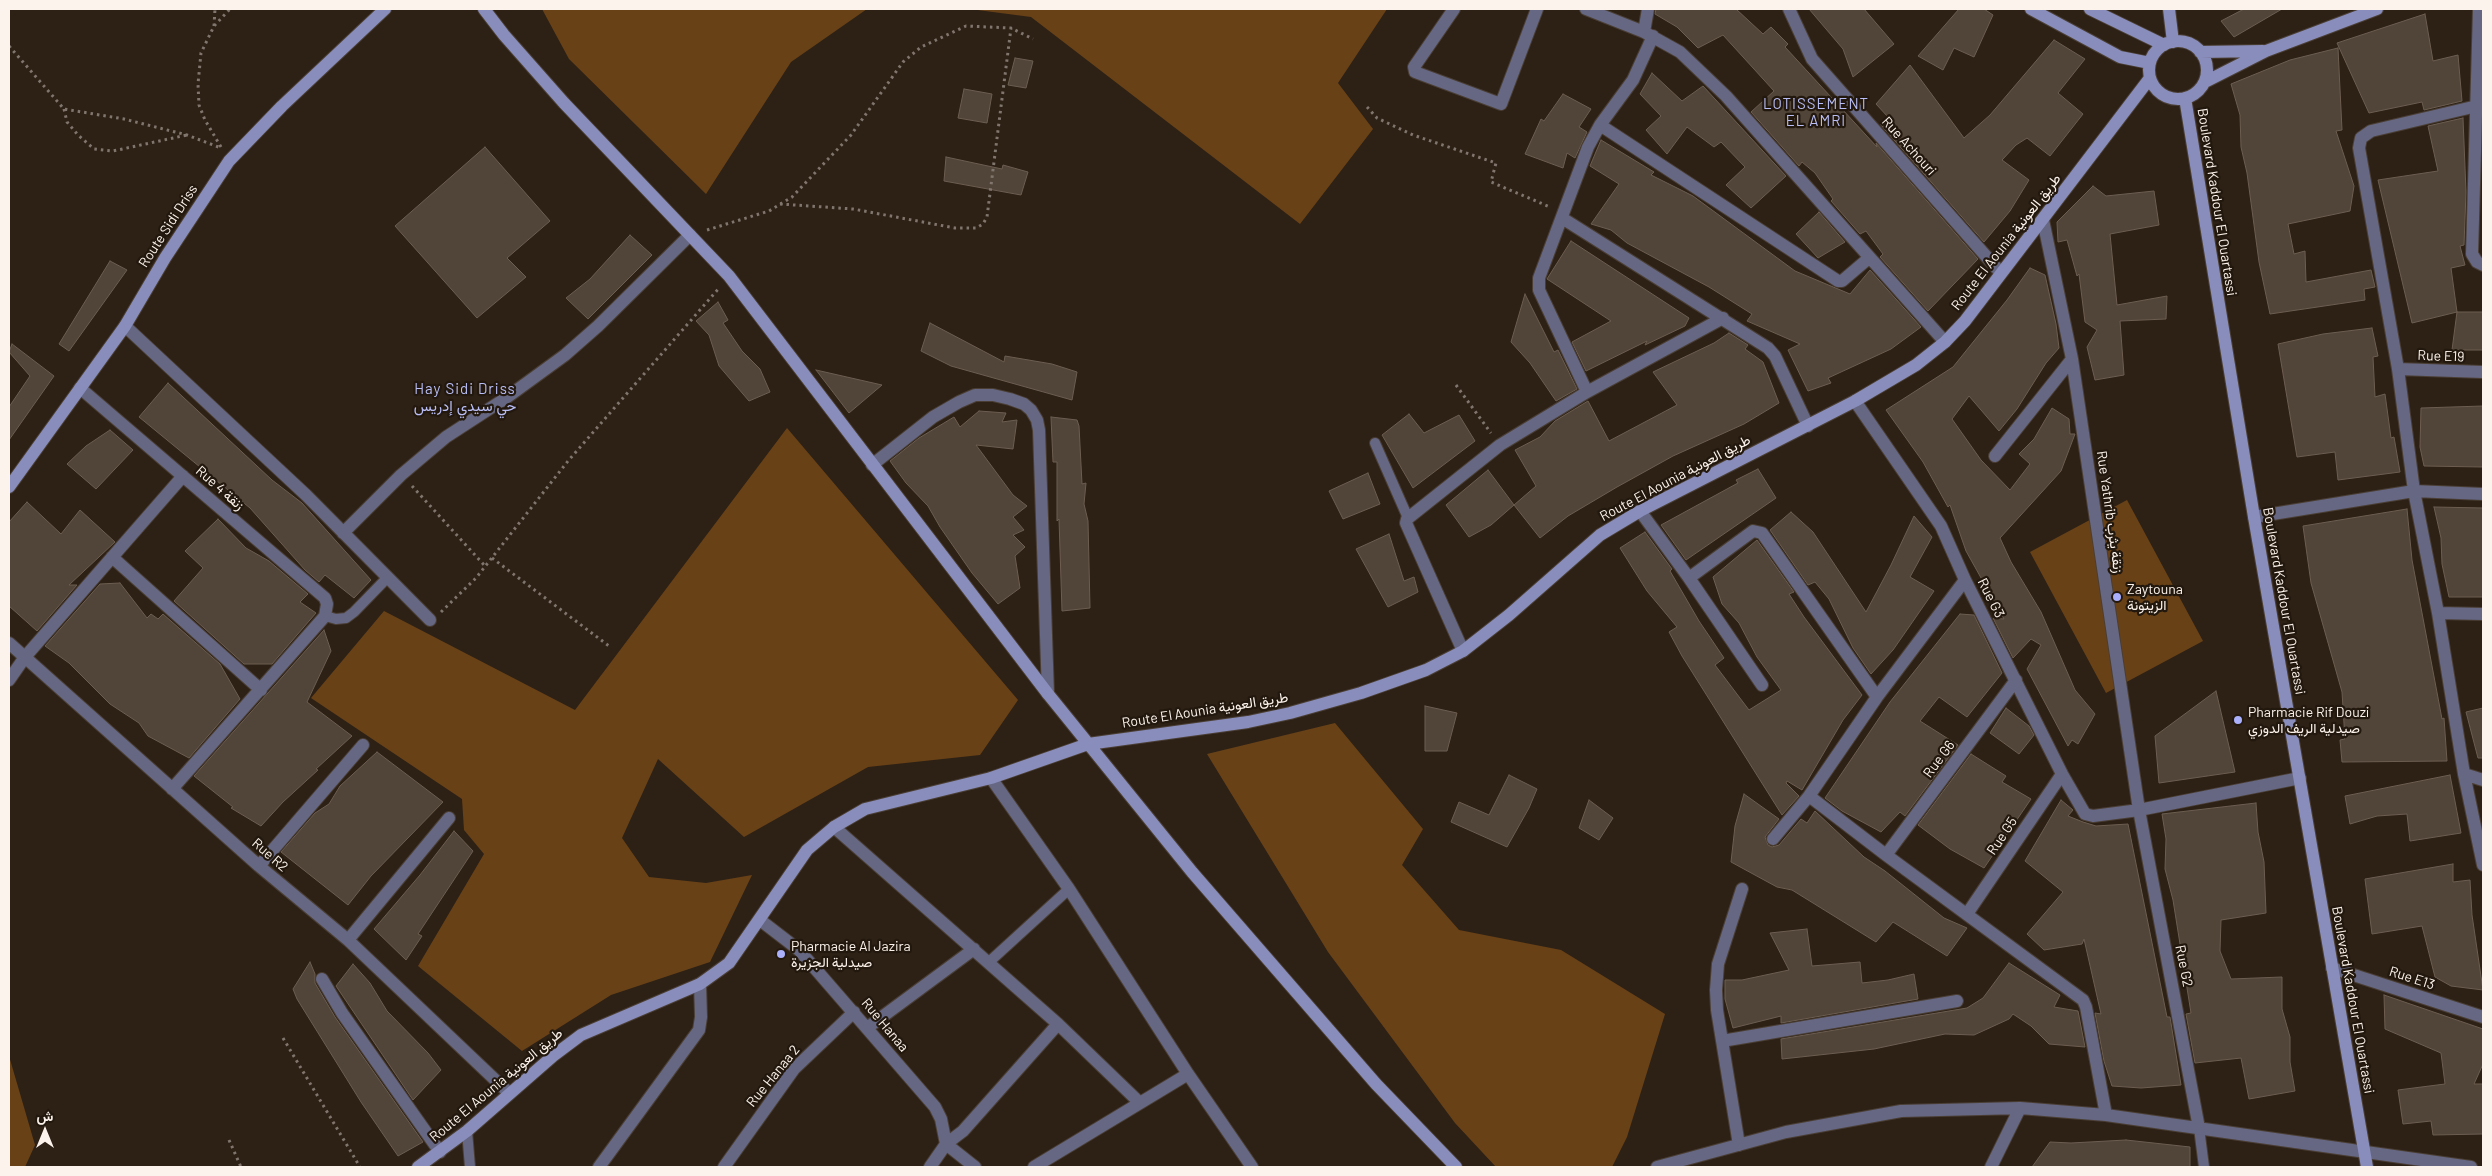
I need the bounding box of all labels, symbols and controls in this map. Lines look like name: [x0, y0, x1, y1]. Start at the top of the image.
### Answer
district label: LOTISSEMENT EL AMRI: [1762, 95, 1870, 130]
street label: Boulevard Kaddour El Ouartassi: [2194, 107, 2240, 297]
street label: Rue Achouri: [1878, 113, 1940, 179]
street label: Route El Aounia طريق العونية: [1948, 171, 2064, 313]
street label: Route Sidi Driss: [135, 182, 201, 270]
street label: Rue E19: [2417, 347, 2465, 365]
district label: Hay Sidi Driss حي سيدي إدريس: [412, 380, 518, 415]
street label: Route El Aounia طريق العونية: [1597, 431, 1753, 525]
street label: Rue Yathrib زنقة يثرب: [2093, 450, 2127, 574]
street label: Rue 4 زنقة: [192, 462, 248, 514]
street label: Boulevard Kaddour El Ouartassi: [2259, 506, 2309, 696]
street label: Rue G3: [1974, 575, 2008, 621]
place label: Zaytouna الزيتونة: [2127, 581, 2183, 614]
marker: Zaytouna الزيتونة: [2111, 591, 2123, 603]
street label: Route El Aounia طريق العونية: [1121, 689, 1289, 731]
place label: Pharmacie Rif Douzi صيدلية الريف الدوزي: [2248, 704, 2369, 736]
marker: Pharmacie Rif Douzi صيدلية الريف الدوزي: [2232, 714, 2244, 726]
street label: Rue G6: [1920, 737, 1958, 781]
street label: Rue G5: [1983, 814, 2021, 858]
street label: Rue R2: [248, 835, 292, 875]
street label: Boulevard Kaddour El Ouartassi: [2328, 905, 2378, 1095]
place label: Pharmacie Al Jazira صيدلية الجزيرة: [791, 938, 911, 970]
street label: Rue G2: [2172, 944, 2196, 988]
marker: Pharmacie Al Jazira صيدلية الجزيرة: [775, 948, 787, 960]
street label: Rue E13: [2387, 963, 2437, 993]
street label: Rue Hanaa: [858, 995, 912, 1055]
street label: Route El Aounia طريق العونية: [426, 1025, 566, 1145]
street label: Rue Hanaa 2: [743, 1042, 803, 1110]
north arrow: [20, 1106, 70, 1156]
text: ش: [37, 1107, 53, 1124]

